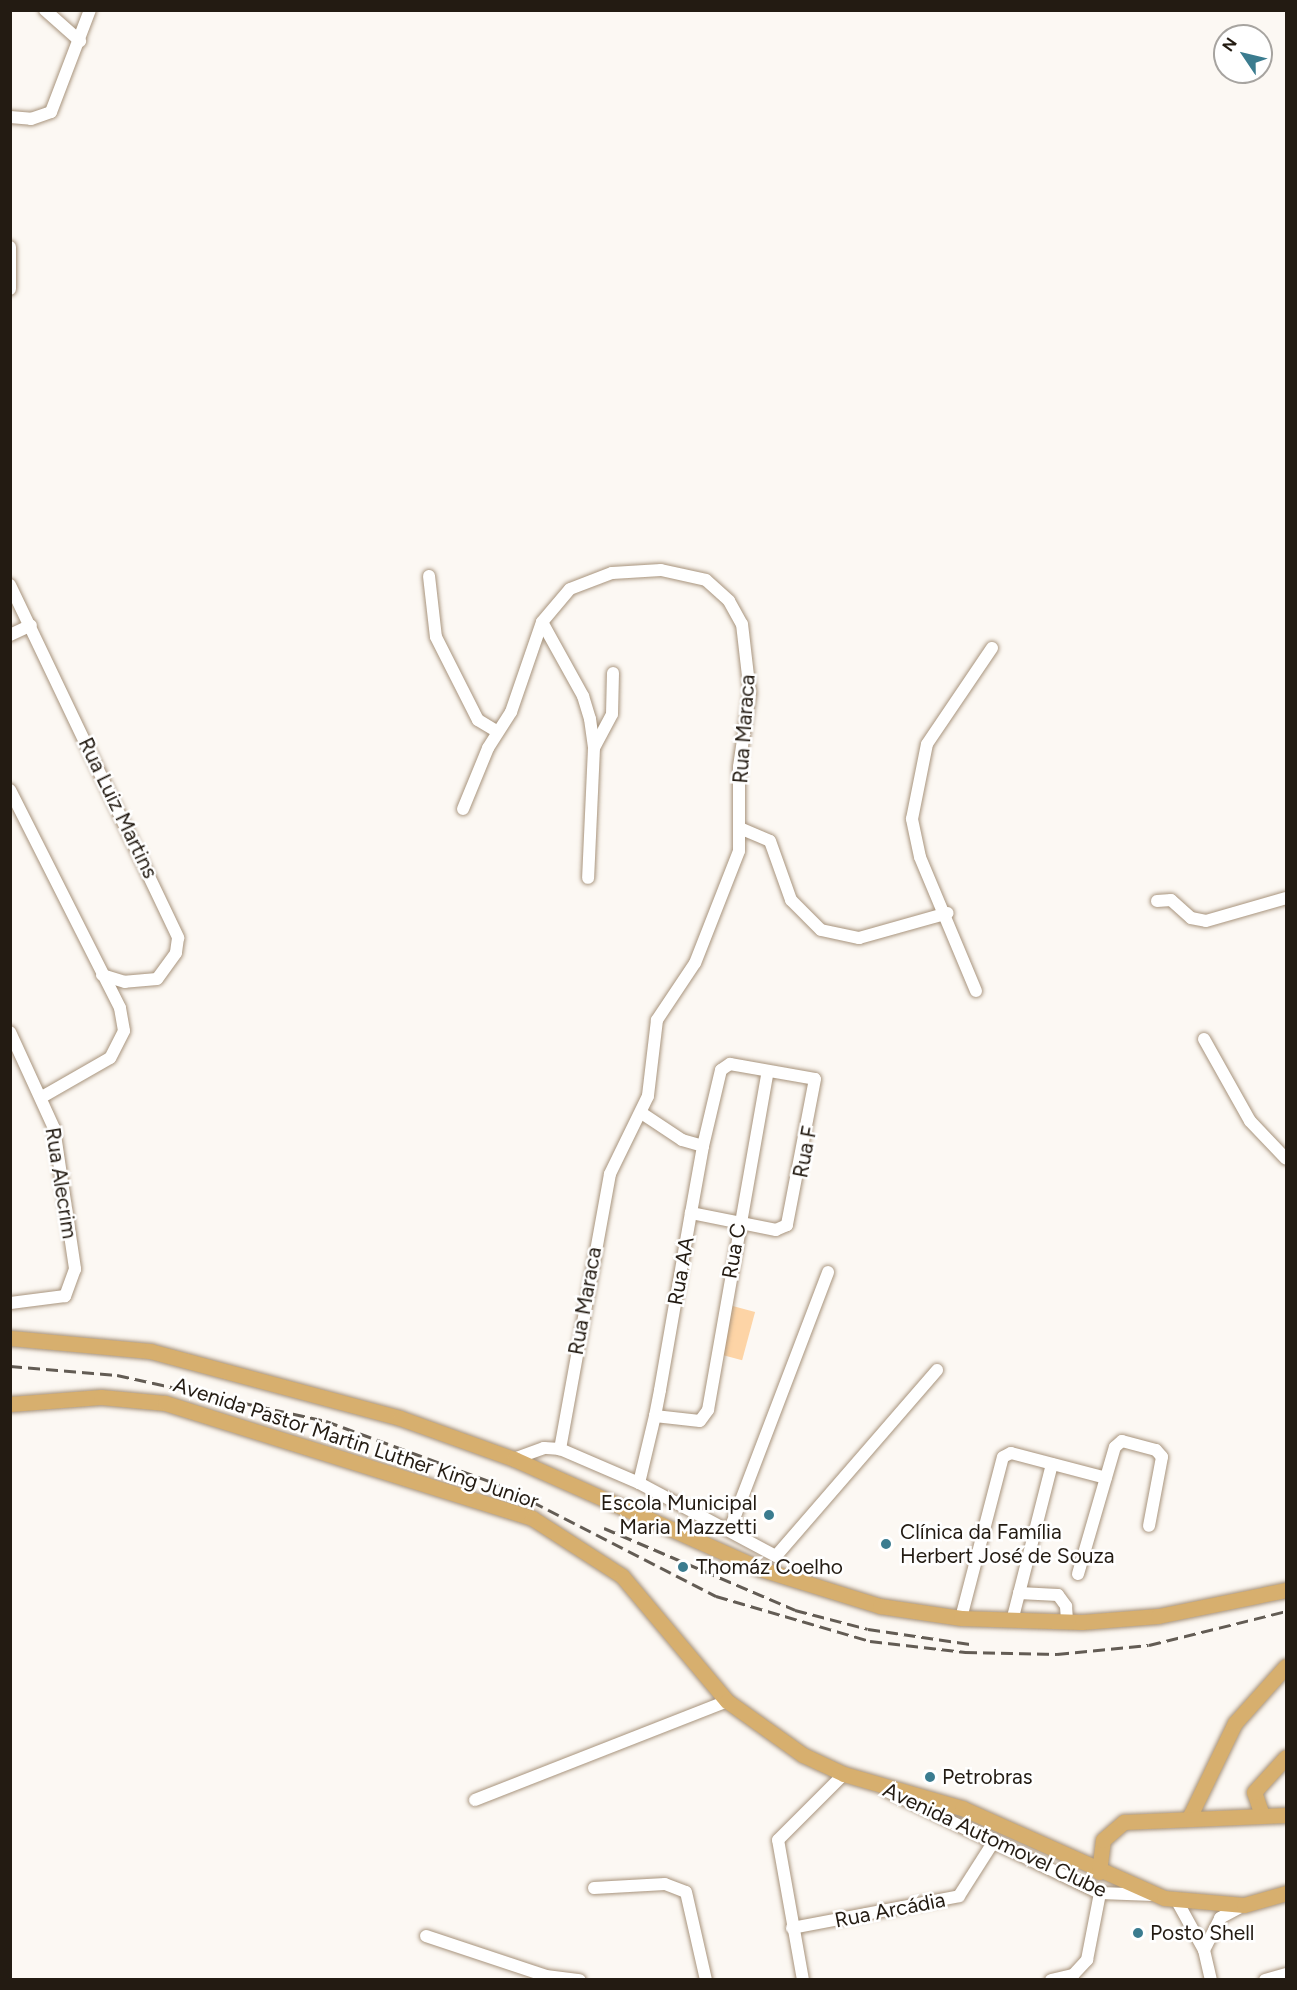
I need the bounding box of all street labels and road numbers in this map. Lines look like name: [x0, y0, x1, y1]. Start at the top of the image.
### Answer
street label: Rua Maraca: [728, 674, 760, 784]
street label: Rua Luiz Martins: [73, 733, 163, 883]
street label: Rua F: [788, 1124, 822, 1180]
street label: Rua Alecrim: [40, 1126, 82, 1240]
street label: Rua C: [717, 1221, 751, 1281]
street label: Rua AA: [663, 1235, 699, 1307]
street label: Rua Maraca: [563, 1245, 607, 1357]
street label: Avenida Pastor Martin Luther King Junior: [170, 1372, 542, 1514]
street label: Avenida Automovel Clube: [879, 1777, 1111, 1903]
street label: Rua Arcádia: [833, 1887, 947, 1933]

